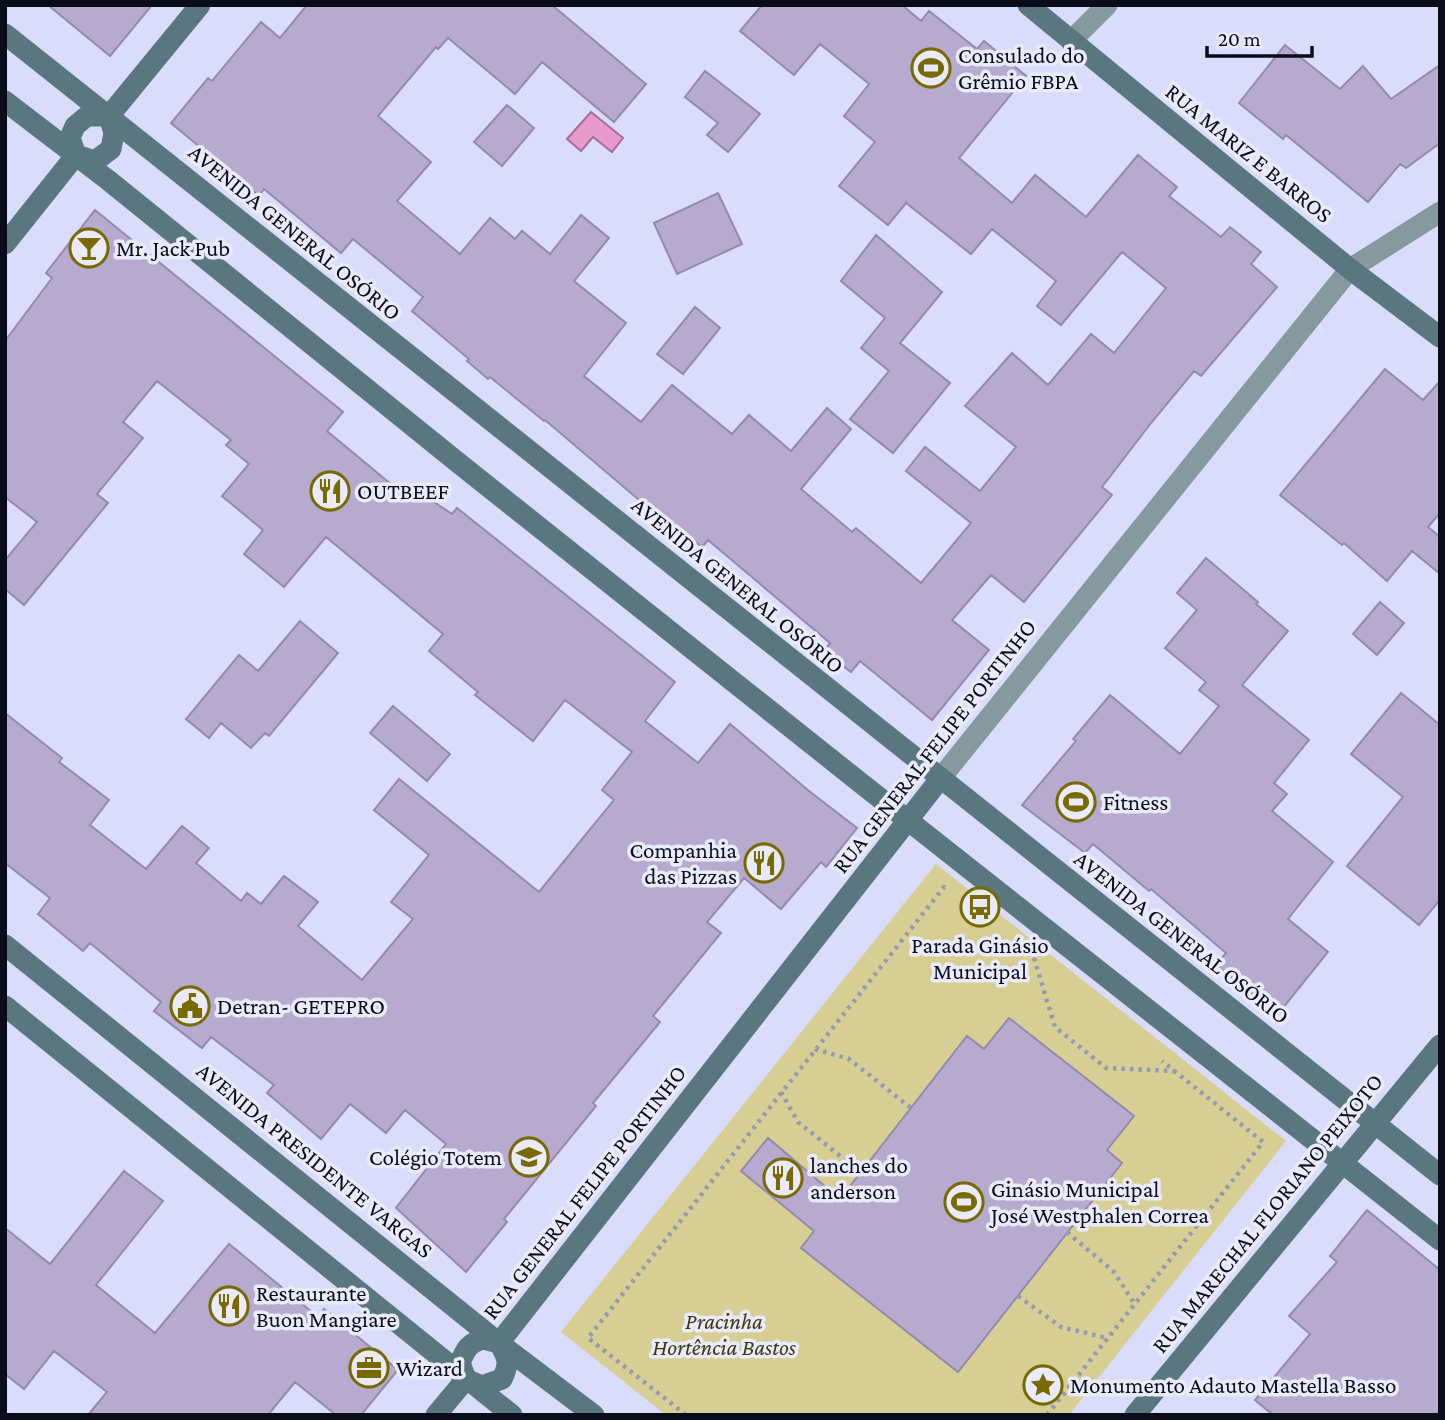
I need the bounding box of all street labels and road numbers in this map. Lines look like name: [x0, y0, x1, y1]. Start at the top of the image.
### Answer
street label: RUA MARIZ E BARROS: [1161, 78, 1337, 228]
street label: AVENIDA GENERAL OSÓRIO: [184, 138, 406, 326]
street label: AVENIDA GENERAL OSÓRIO: [627, 491, 849, 679]
street label: RUA GENERAL FELIPE PORTINHO: [827, 614, 1041, 878]
street label: AVENIDA GENERAL OSÓRIO: [1069, 845, 1295, 1029]
street label: AVENIDA PRESIDENTE VARGAS: [192, 1057, 438, 1263]
street label: RUA GENERAL FELIPE PORTINHO: [477, 1060, 691, 1324]
street label: RUA MARECHAL FLORIANO PEIXOTO: [1146, 1068, 1388, 1358]

